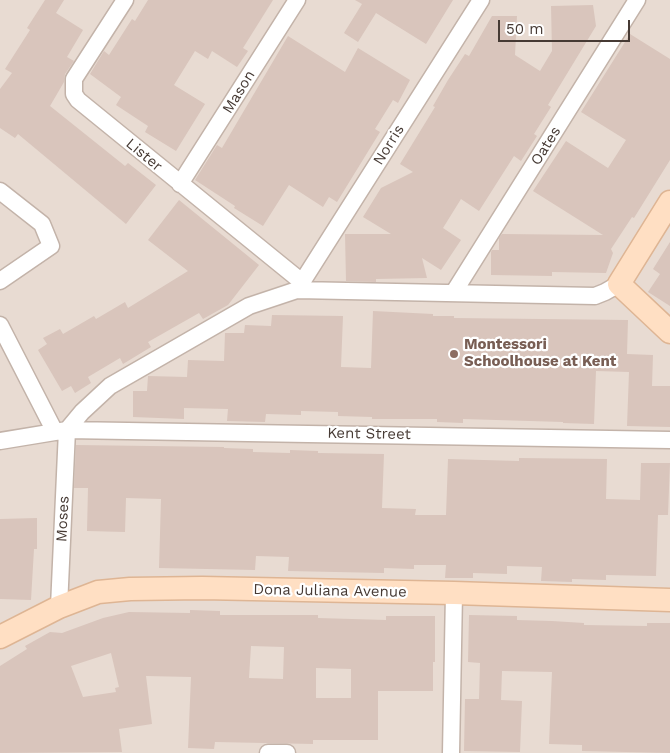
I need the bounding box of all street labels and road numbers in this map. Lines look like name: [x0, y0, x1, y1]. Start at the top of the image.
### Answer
street label: Mason: [219, 67, 259, 117]
street label: Norris: [370, 122, 408, 168]
street label: Oates: [527, 123, 565, 169]
street label: Lister: [122, 135, 166, 175]
street label: Kent Street: [327, 424, 411, 444]
street label: Moses: [53, 495, 73, 543]
street label: Dona Juliana Avenue: [253, 581, 407, 601]

